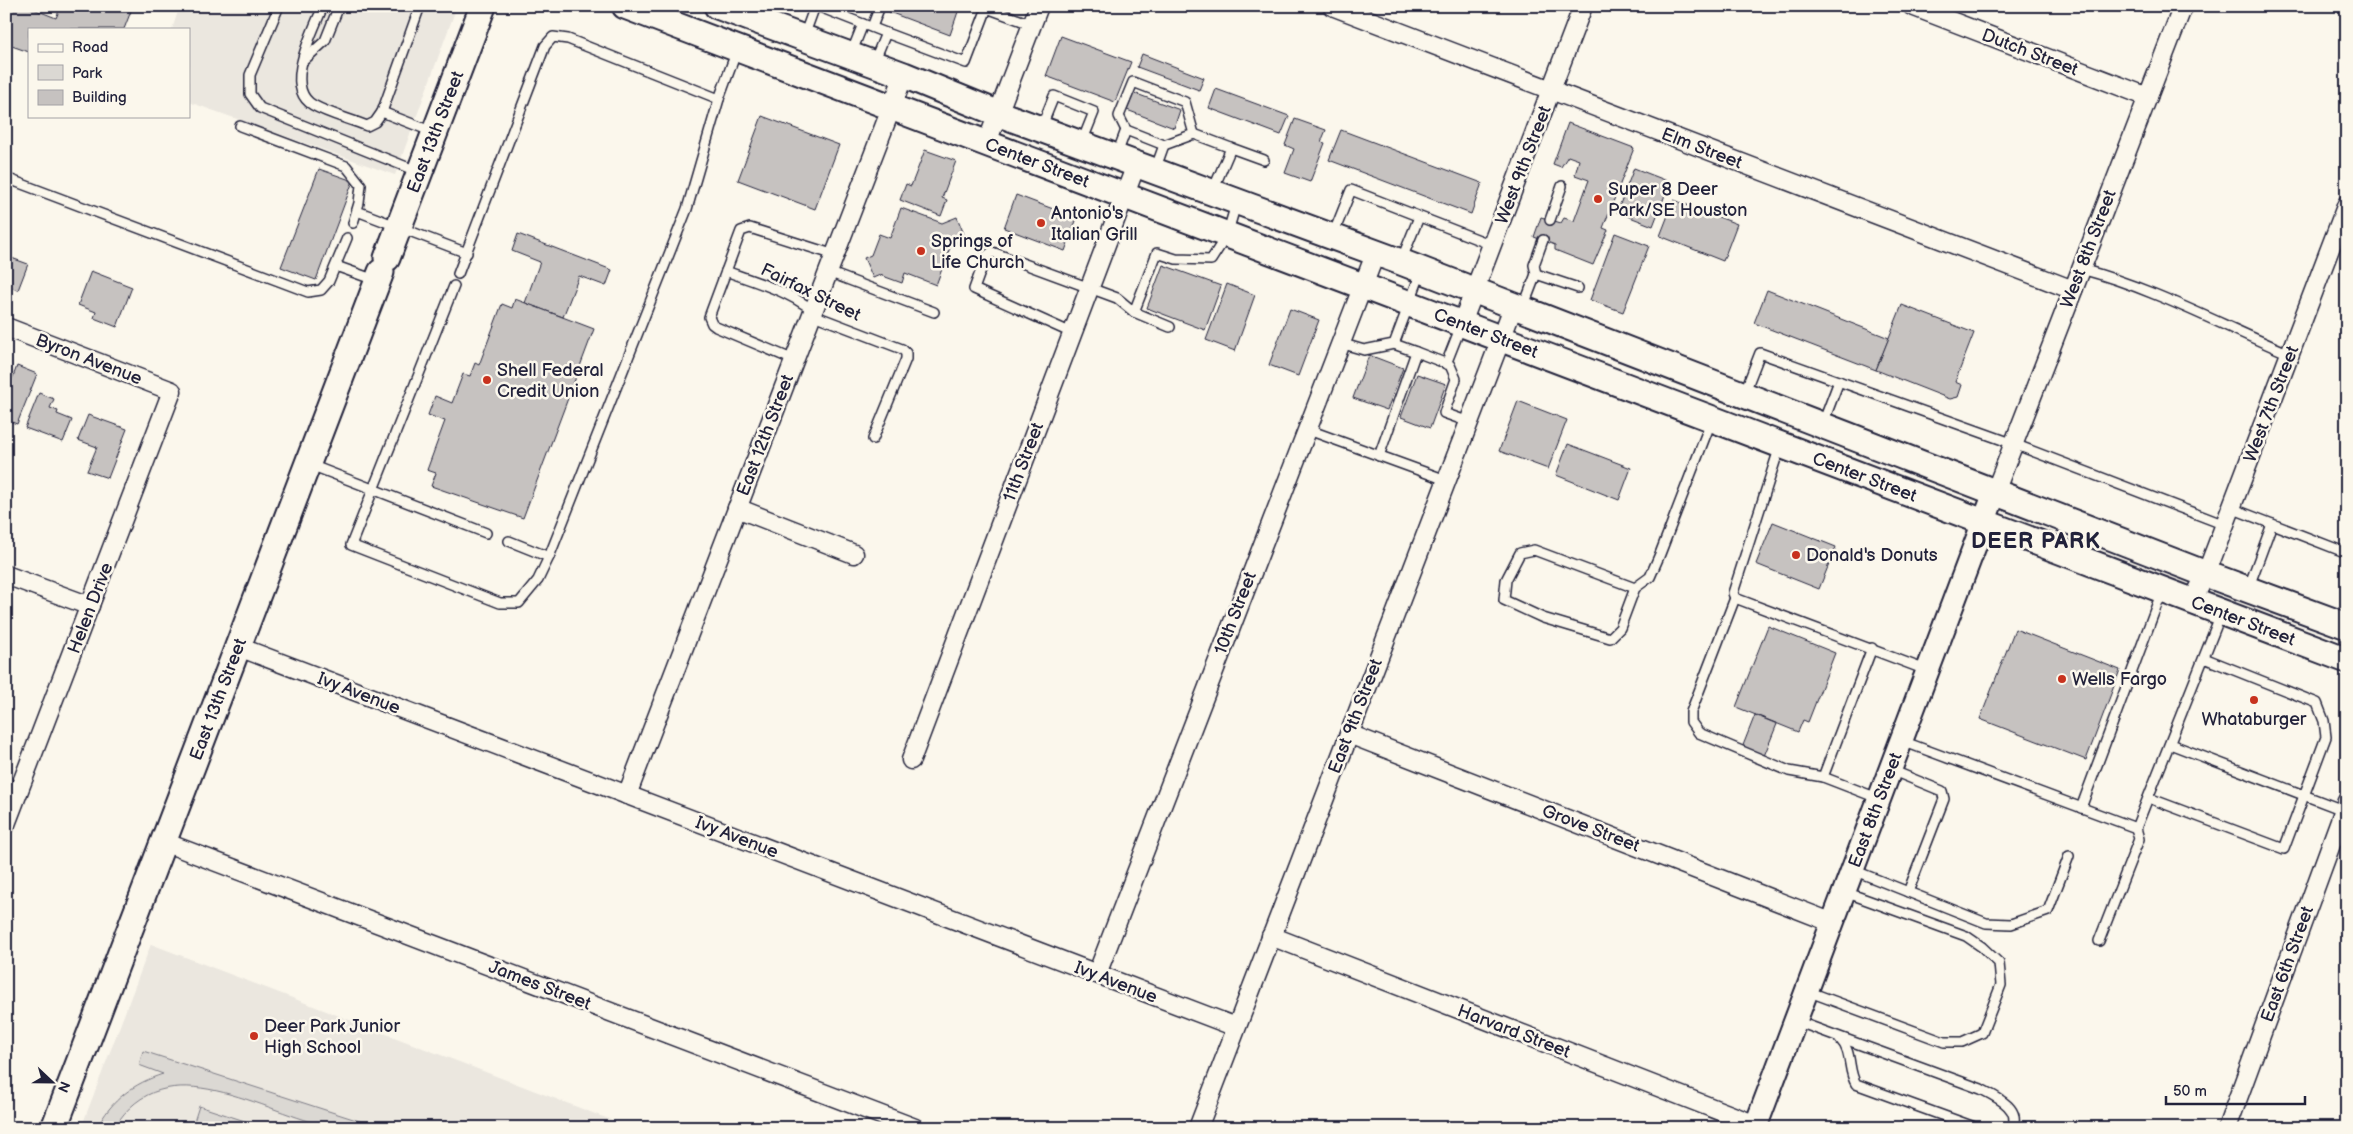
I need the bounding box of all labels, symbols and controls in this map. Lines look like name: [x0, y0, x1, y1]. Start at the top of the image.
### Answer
street label: Dutch Street: [1979, 24, 2081, 81]
legend: [28, 28, 190, 118]
text: Road: [72, 38, 108, 57]
text: Park: [72, 64, 103, 83]
street label: East 13th Street: [403, 68, 468, 196]
text: Building: [72, 88, 127, 107]
street label: West 9th Street: [1491, 103, 1556, 227]
street label: Elm Street: [1659, 123, 1746, 174]
street label: Center Street: [982, 134, 1093, 193]
place label: Super 8 Deer Park/SE Houston: [1608, 179, 1747, 221]
street label: West 8th Street: [2056, 187, 2121, 311]
marker: Super 8 Deer Park/SE Houston: [1592, 193, 1604, 205]
place label: Antonio's Italian Grill: [1051, 203, 1137, 245]
marker: Antonio's Italian Grill: [1035, 217, 1047, 229]
place label: Springs of Life Church: [931, 231, 1024, 273]
marker: Springs of Life Church: [915, 245, 927, 257]
street label: Fairfax Street: [757, 259, 865, 326]
street label: Center Street: [1431, 304, 1541, 363]
street label: Byron Avenue: [33, 330, 145, 389]
street label: West 7th Street: [2240, 342, 2304, 465]
place label: Shell Federal Credit Union: [497, 360, 604, 402]
street label: East 12th Street: [733, 371, 798, 499]
marker: Shell Federal Credit Union: [481, 374, 493, 386]
street label: 11th Street: [999, 419, 1048, 505]
street label: Center Street: [1809, 448, 1920, 507]
district label: DEER PARK: [1971, 528, 2101, 555]
place label: Donald's Donuts: [1806, 545, 1938, 566]
marker: Donald's Donuts: [1790, 549, 1802, 561]
street label: Helen Drive: [64, 559, 118, 657]
street label: 10th Street: [1210, 568, 1261, 658]
street label: Center Street: [2188, 592, 2299, 651]
street label: East 13th Street: [185, 635, 251, 763]
street label: East 9th Street: [1324, 655, 1387, 777]
street label: Ivy Avenue: [314, 668, 403, 719]
place label: Wells Fargo: [2072, 669, 2167, 690]
marker: Wells Fargo: [2056, 673, 2068, 685]
marker: Whataburger: [2248, 694, 2260, 706]
place label: Whataburger: [2202, 709, 2307, 730]
street label: East 8th Street: [1844, 749, 1907, 871]
street label: Grove Street: [1539, 800, 1643, 857]
street label: Ivy Avenue: [692, 812, 781, 863]
street label: East 6th Street: [2257, 903, 2318, 1025]
street label: James Street: [486, 956, 594, 1015]
street label: Ivy Avenue: [1071, 957, 1160, 1008]
street label: Harvard Street: [1455, 1000, 1574, 1063]
place label: Deer Park Junior High School: [264, 1016, 401, 1058]
marker: Deer Park Junior High School: [248, 1030, 260, 1042]
north arrow: [28, 1056, 78, 1106]
scale bar: [2166, 1074, 2304, 1106]
text: N: [54, 1079, 73, 1095]
text: 50 m: [2173, 1082, 2207, 1101]

